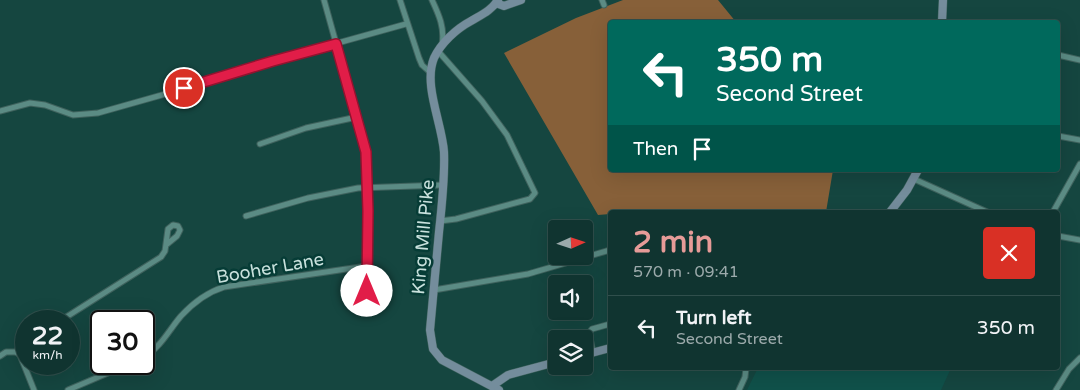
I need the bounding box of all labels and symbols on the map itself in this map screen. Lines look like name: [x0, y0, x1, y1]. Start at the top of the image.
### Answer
pin: [163, 67, 205, 109]
street label: King Mill Pike: [407, 179, 439, 295]
north arrow: [548, 220, 592, 265]
street label: Booher Lane: [215, 248, 325, 288]
position arrow: [340, 264, 392, 316]
speed limit sign: 30: [90, 310, 155, 375]

